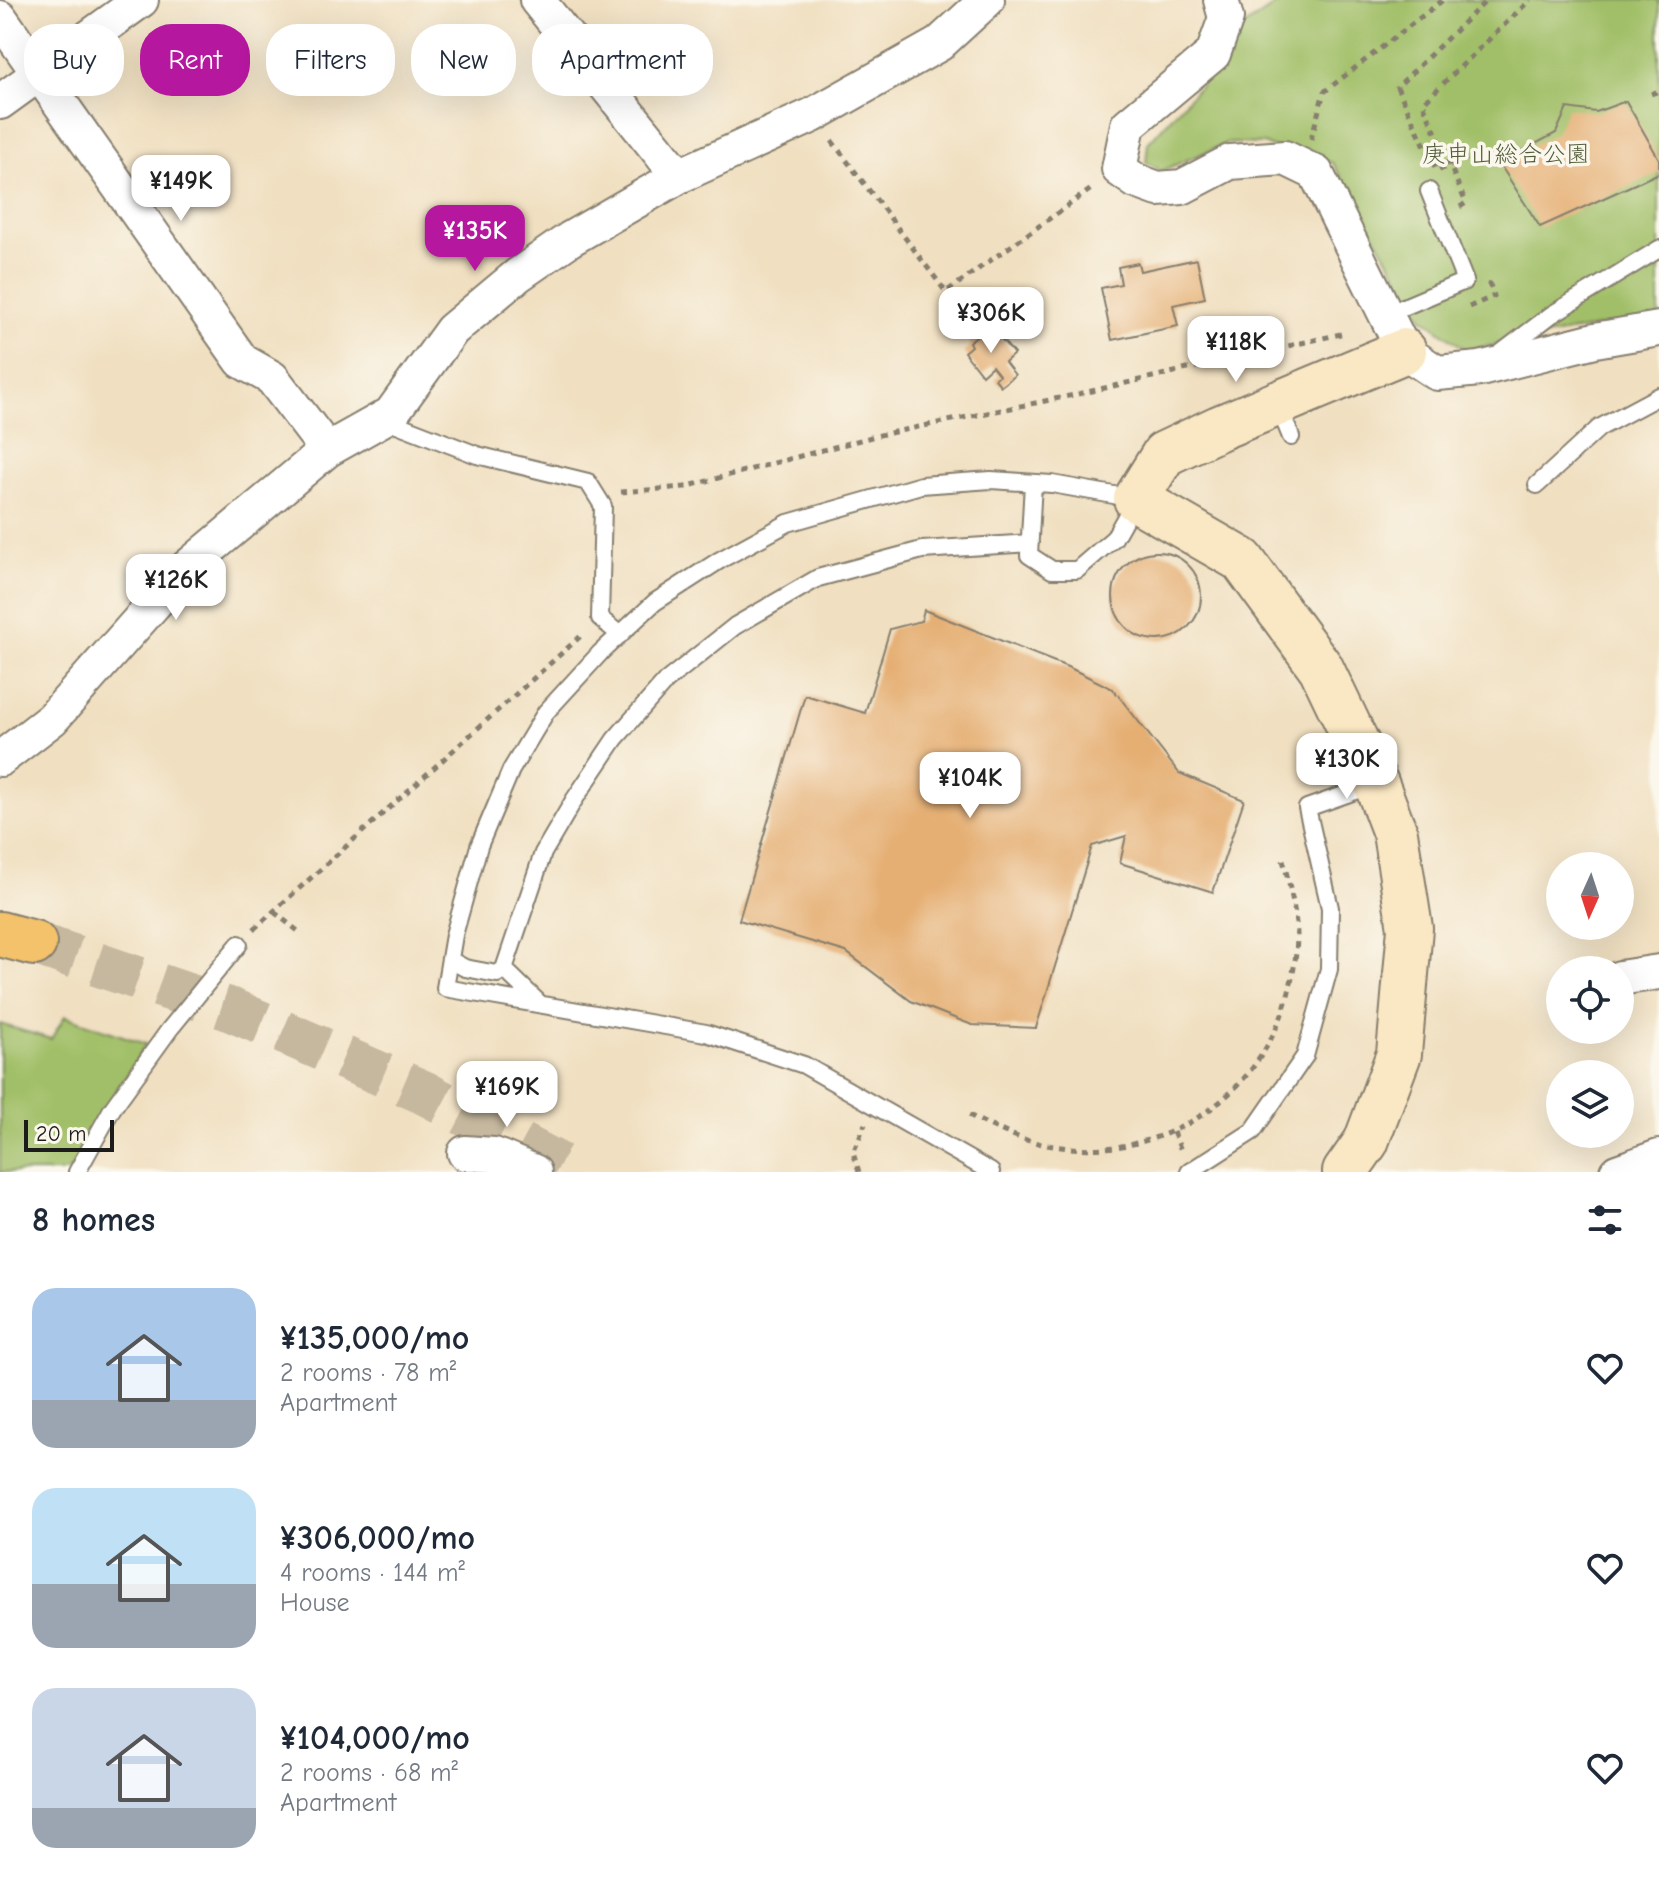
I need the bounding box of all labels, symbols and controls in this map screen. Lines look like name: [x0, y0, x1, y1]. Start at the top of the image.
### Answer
chip: Buy: [24, 24, 124, 96]
chip: Rent: [140, 24, 250, 96]
chip: Filters: [266, 24, 395, 96]
chip: New: [411, 24, 516, 96]
chip: Apartment: [532, 24, 713, 96]
park label: 庚申山総合公園: [1422, 140, 1590, 168]
pin: ¥149K: [125, 155, 237, 223]
text: ¥149K: [149, 166, 213, 196]
pin: ¥135K: [419, 205, 531, 273]
text: ¥135K: [443, 216, 507, 246]
pin: ¥306K: [935, 287, 1047, 355]
text: ¥306K: [957, 298, 1025, 328]
pin: ¥118K: [1180, 316, 1292, 384]
text: ¥118K: [1205, 327, 1267, 357]
pin: ¥126K: [120, 554, 232, 622]
text: ¥126K: [144, 565, 208, 595]
pin: ¥130K: [1291, 733, 1403, 801]
text: ¥130K: [1314, 744, 1380, 774]
pin: ¥104K: [914, 752, 1026, 820]
text: ¥104K: [938, 763, 1002, 793]
north arrow: [1546, 852, 1634, 940]
map controls: [1546, 852, 1634, 1148]
button: locate: [1546, 956, 1634, 1044]
button: layers: [1546, 1060, 1634, 1148]
pin: ¥169K: [451, 1061, 563, 1129]
text: ¥169K: [475, 1072, 539, 1102]
scale bar: [24, 1116, 114, 1152]
text: 20 m: [36, 1121, 86, 1147]
icon: filters: [1583, 1198, 1627, 1242]
text: 8 homes: [32, 1200, 155, 1240]
text: ¥135,000/mo: [280, 1318, 469, 1358]
icon: home: [96, 1320, 192, 1416]
icon: heart: [1583, 1346, 1627, 1390]
text: 2 rooms · 78 m²: [280, 1358, 456, 1388]
text: Apartment: [280, 1388, 396, 1418]
text: ¥306,000/mo: [280, 1518, 475, 1558]
icon: home: [96, 1520, 192, 1616]
icon: heart: [1583, 1546, 1627, 1590]
text: 4 rooms · 144 m²: [280, 1558, 465, 1588]
text: House: [280, 1588, 350, 1618]
text: ¥104,000/mo: [280, 1718, 470, 1758]
icon: home: [96, 1720, 192, 1816]
icon: heart: [1583, 1746, 1627, 1790]
text: 2 rooms · 68 m²: [280, 1758, 458, 1788]
text: Apartment: [280, 1788, 396, 1818]

